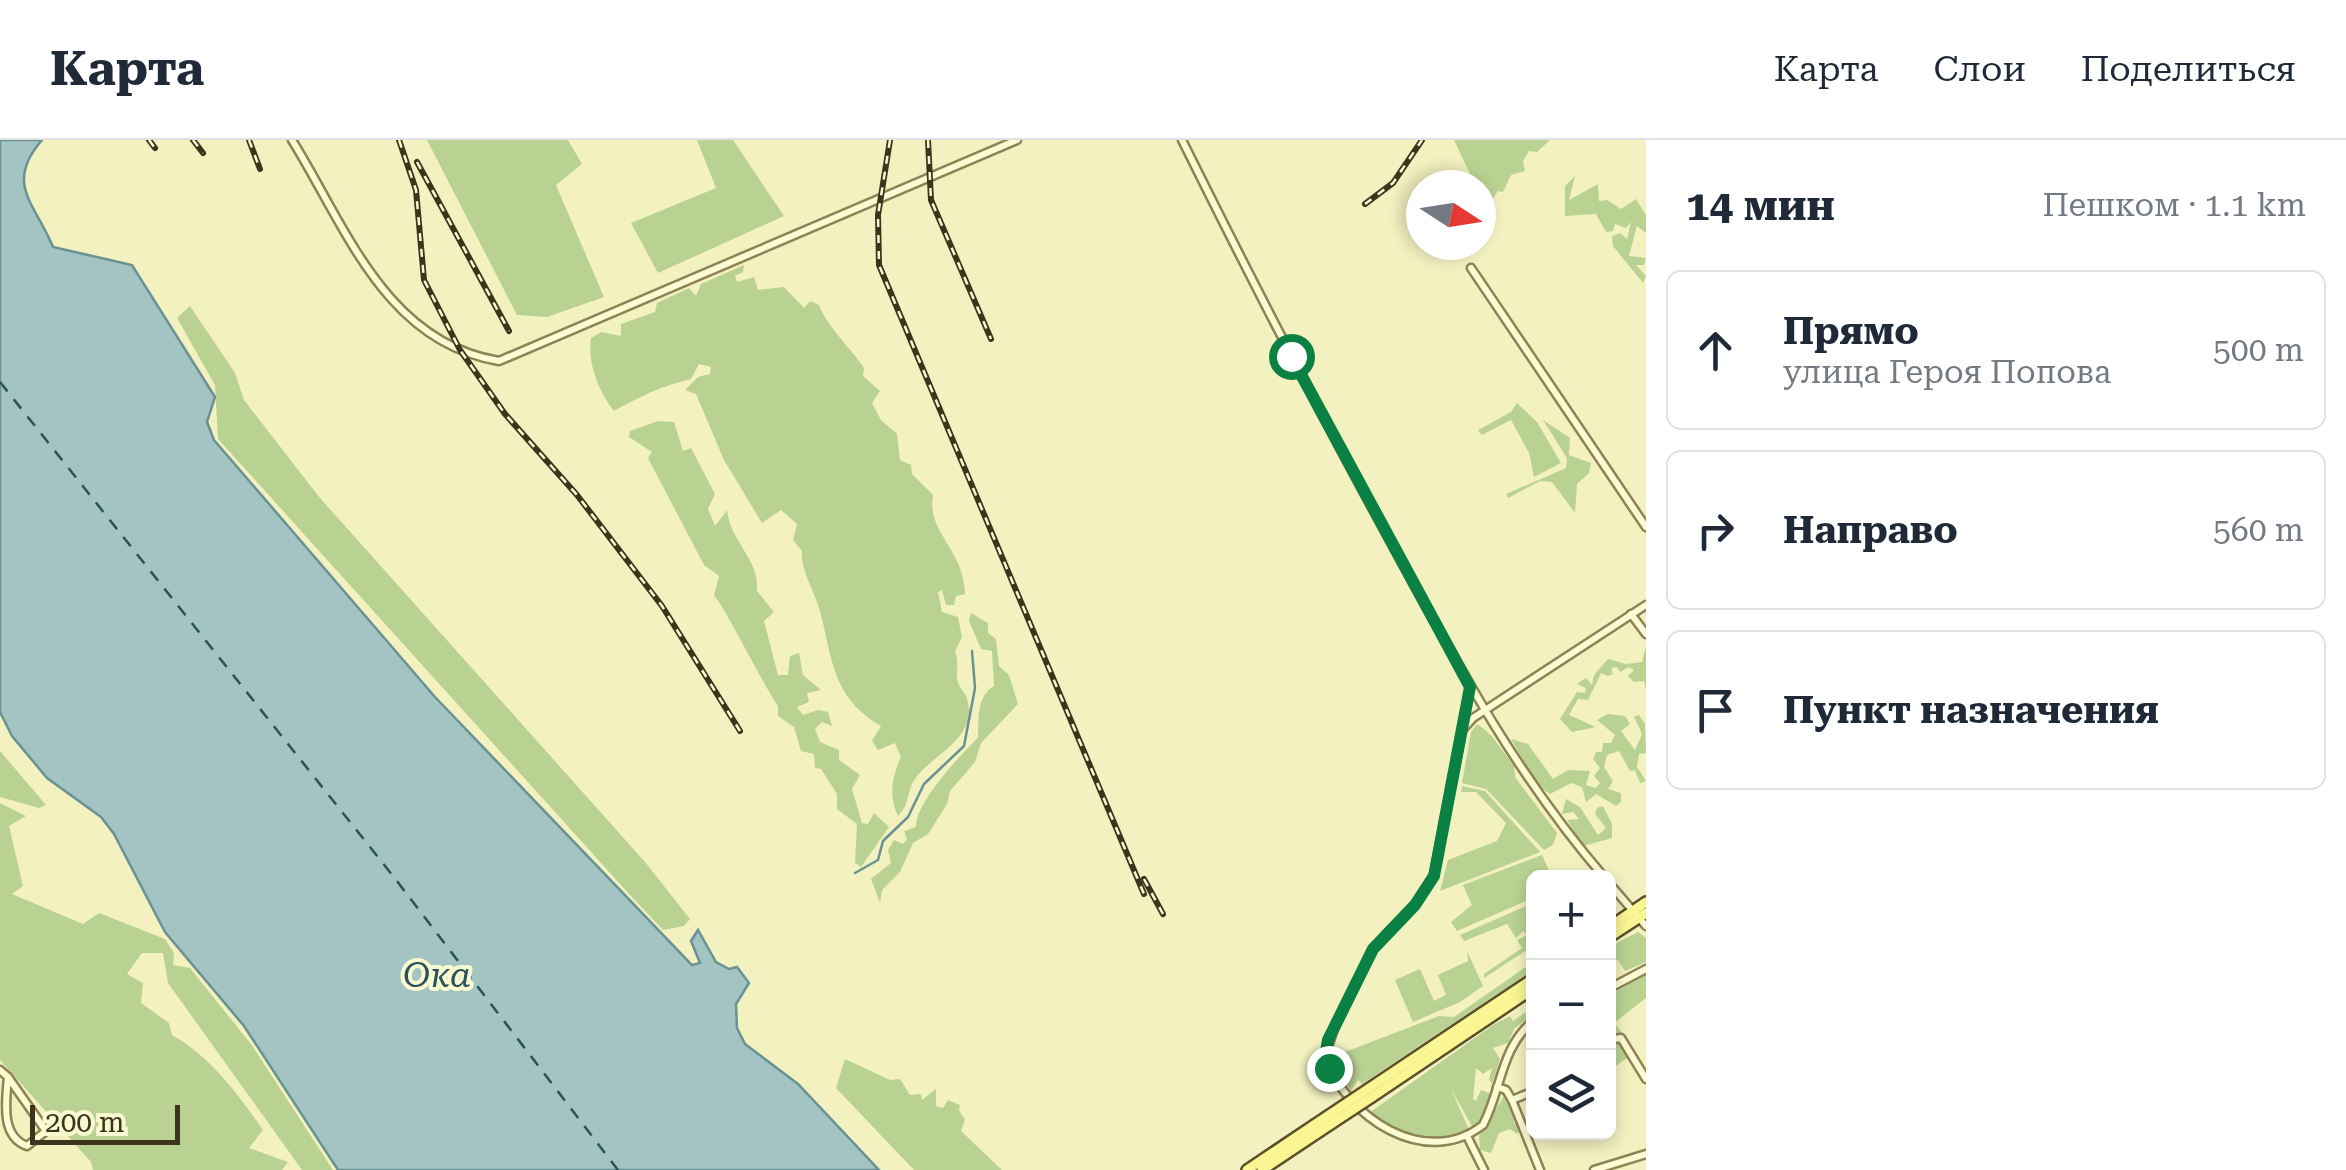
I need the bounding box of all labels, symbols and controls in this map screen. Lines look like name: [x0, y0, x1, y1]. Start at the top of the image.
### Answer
text: Карта: [50, 41, 204, 97]
text: Карта: [1774, 49, 1879, 90]
text: Слои: [1934, 49, 2026, 90]
text: Поделиться: [2081, 49, 2296, 90]
north arrow: [1406, 170, 1496, 260]
text: 14 мин: [1686, 181, 1835, 230]
text: Пешком · 1.1 km: [2042, 186, 2306, 224]
text: Прямо: [1783, 309, 1919, 353]
icon: ahead: [1688, 323, 1743, 378]
text: 500 m: [2213, 331, 2304, 369]
route start: [1269, 334, 1315, 380]
text: улица Героя Попова: [1783, 353, 2111, 391]
icon: right: [1688, 503, 1743, 558]
text: Направо: [1783, 508, 1958, 552]
text: 560 m: [2213, 511, 2304, 549]
icon: arrive: [1688, 683, 1743, 738]
text: Пункт назначения: [1783, 688, 2159, 732]
map controls: [1526, 870, 1616, 1140]
button: +: [1526, 870, 1616, 960]
water label: Ока: [403, 955, 471, 996]
button: −: [1526, 960, 1616, 1050]
route end: [1307, 1046, 1353, 1092]
button: layers: [1526, 1050, 1616, 1140]
scale bar: [30, 1100, 180, 1144]
text: 200 m: [45, 1106, 125, 1139]

